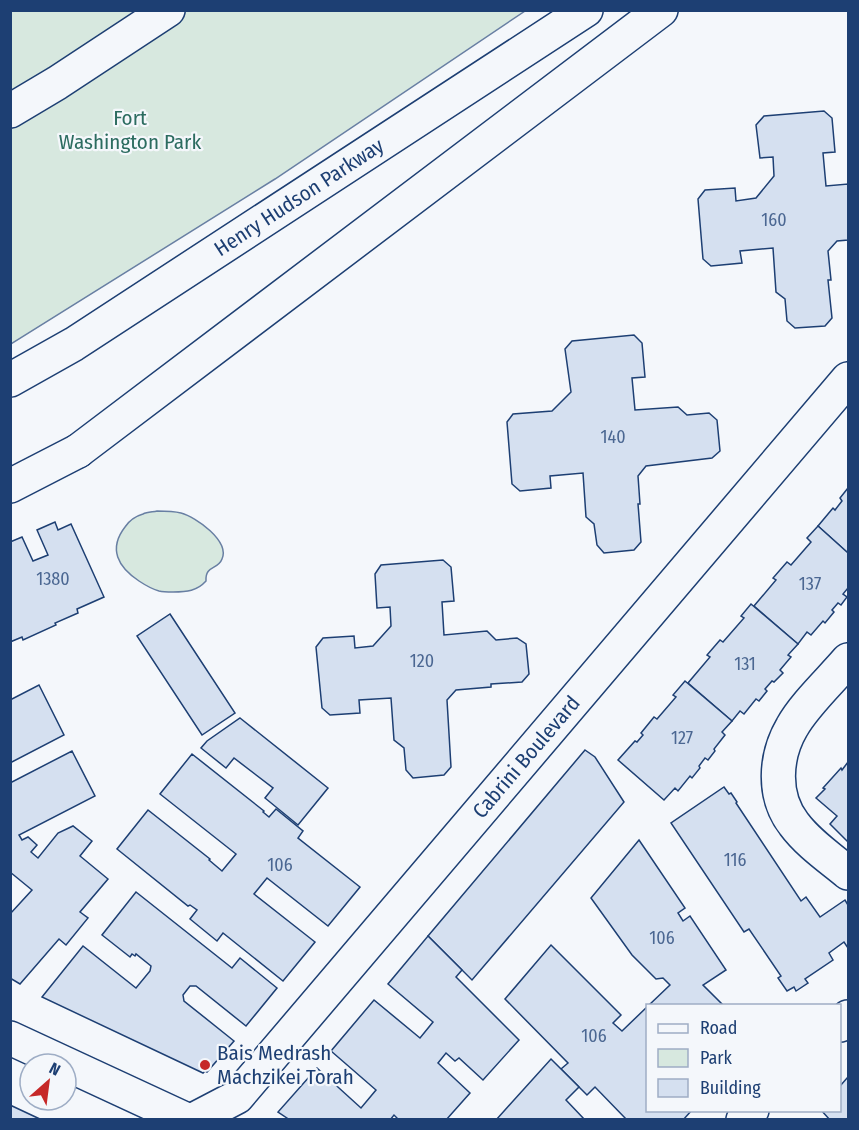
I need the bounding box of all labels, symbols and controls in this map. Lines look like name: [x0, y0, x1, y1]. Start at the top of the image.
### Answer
park label: Fort Washington Park: [59, 105, 201, 155]
street label: Henry Hudson Parkway: [209, 132, 389, 262]
house number: 160: [761, 209, 787, 231]
house number: 140: [600, 426, 626, 448]
house number: 1380: [36, 568, 70, 590]
house number: 137: [799, 573, 821, 595]
house number: 120: [410, 650, 434, 672]
house number: 131: [734, 653, 756, 675]
street label: Cabrini Boulevard: [467, 691, 586, 824]
house number: 127: [671, 727, 693, 749]
house number: 116: [724, 849, 746, 871]
house number: 106: [267, 854, 293, 876]
house number: 106: [649, 927, 675, 949]
legend: [646, 1004, 841, 1112]
text: Road: [700, 1017, 737, 1039]
house number: 106: [581, 1025, 607, 1047]
place label: Bais Medrash Machzikei Torah: [217, 1040, 354, 1090]
text: Park: [700, 1047, 733, 1069]
north arrow: [18, 1052, 78, 1112]
marker: Bais Medrash Machzikei Torah: [198, 1058, 212, 1072]
text: N: [46, 1059, 64, 1080]
text: Building: [700, 1077, 761, 1099]

